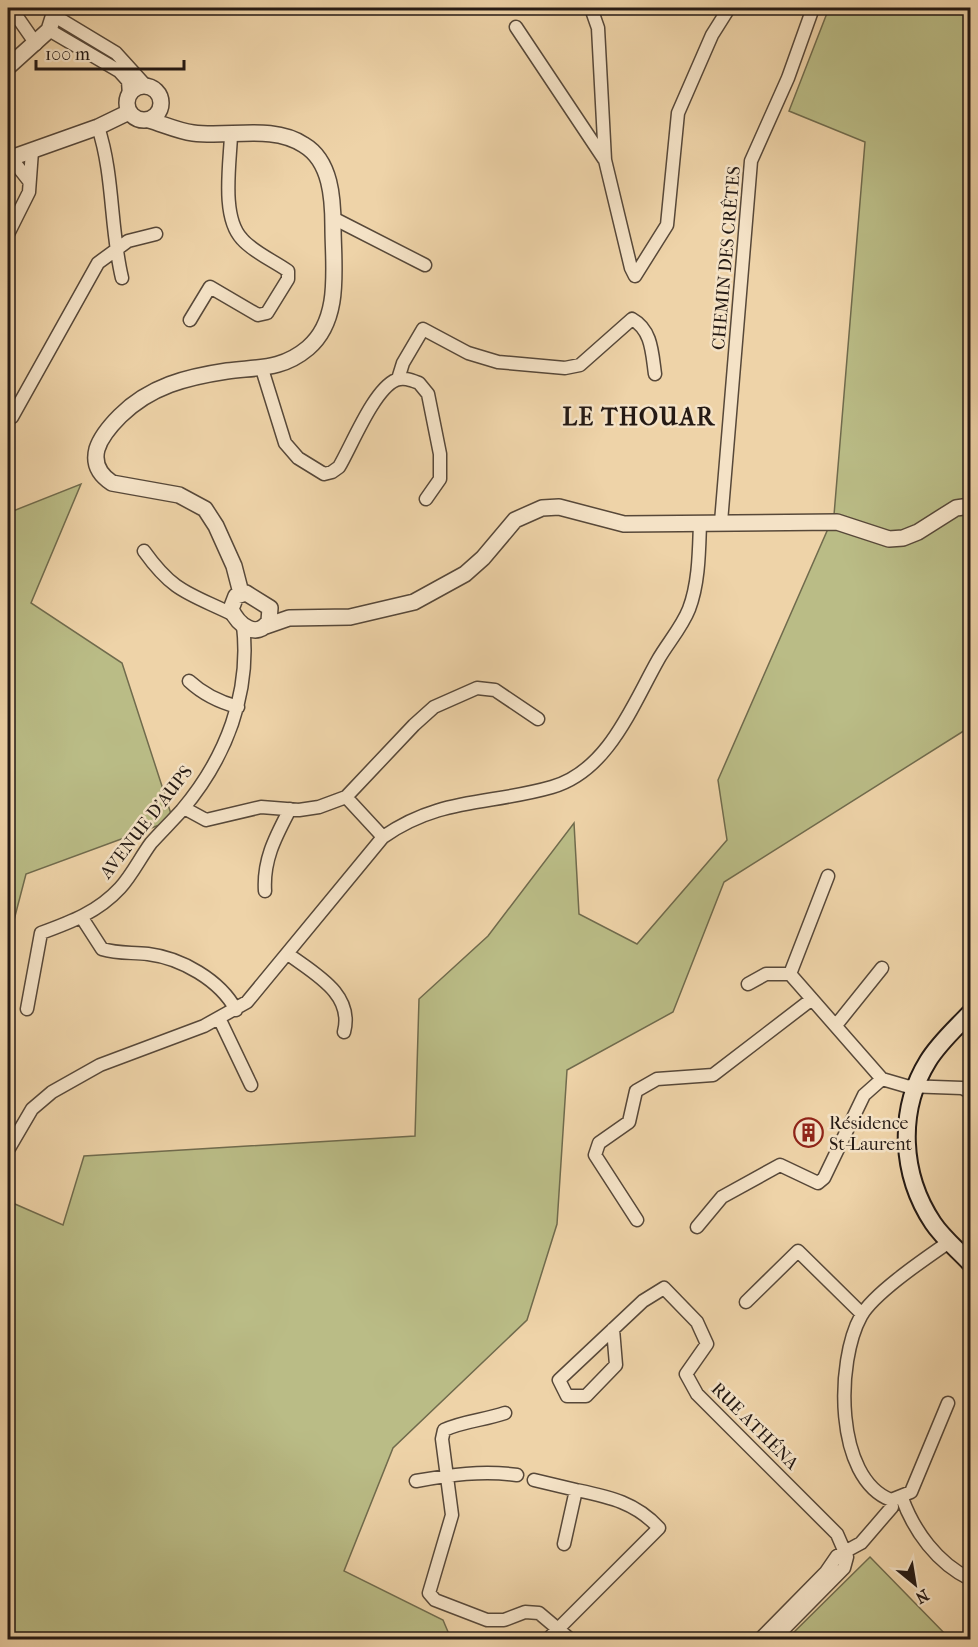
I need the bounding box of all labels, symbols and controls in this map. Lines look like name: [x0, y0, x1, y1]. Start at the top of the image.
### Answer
scale bar: [36, 33, 184, 71]
text: 100 m: [45, 44, 90, 65]
street label: CHEMIN DES CRÊTES: [707, 165, 745, 351]
district label: LE THOUAR: [563, 403, 716, 431]
street label: AVENUE D'AUPS: [95, 761, 197, 884]
place label: Résidence St-Laurent: [829, 1113, 913, 1155]
building icon: Résidence St-Laurent: [792, 1117, 824, 1149]
street label: RUE ATHÉNA: [707, 1378, 804, 1475]
north arrow: [885, 1554, 945, 1614]
text: N: [911, 1585, 932, 1608]

